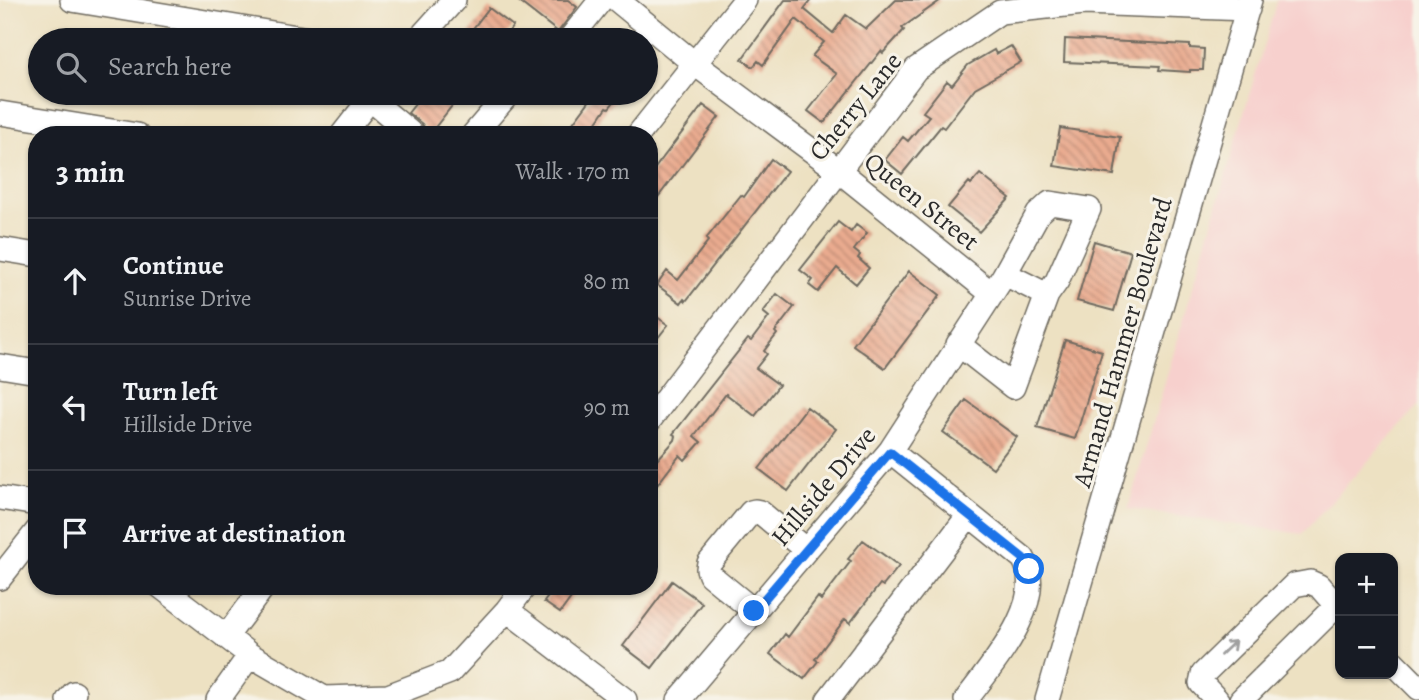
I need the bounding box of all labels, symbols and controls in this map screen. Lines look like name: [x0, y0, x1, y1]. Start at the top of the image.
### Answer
search box: [28, 28, 658, 105]
street label: Cherry Lane: [801, 45, 910, 168]
icon: search: [52, 48, 90, 86]
text: Search here: [108, 49, 232, 84]
street label: Queen Street: [857, 144, 987, 259]
text: 3 min: [56, 152, 125, 192]
text: Walk · 170 m: [516, 156, 630, 187]
street label: Armand Hammer Boulevard: [1064, 193, 1181, 492]
text: Continue: [123, 248, 224, 283]
icon: ahead: [56, 262, 94, 300]
text: 80 m: [583, 266, 630, 297]
text: Sunrise Drive: [123, 283, 251, 314]
text: Turn left: [123, 374, 218, 409]
icon: left: [56, 388, 94, 426]
text: 90 m: [584, 392, 630, 423]
text: Hillside Drive: [123, 409, 252, 440]
street label: Hillside Drive: [763, 419, 884, 554]
icon: arrive: [56, 514, 94, 552]
text: Arrive at destination: [123, 516, 346, 551]
route start: [1013, 553, 1044, 584]
map controls: [1335, 553, 1398, 679]
button: +: [1335, 553, 1398, 616]
route end: [738, 595, 769, 626]
button: −: [1335, 616, 1398, 679]
one-way arrow: [1220, 640, 1237, 657]

